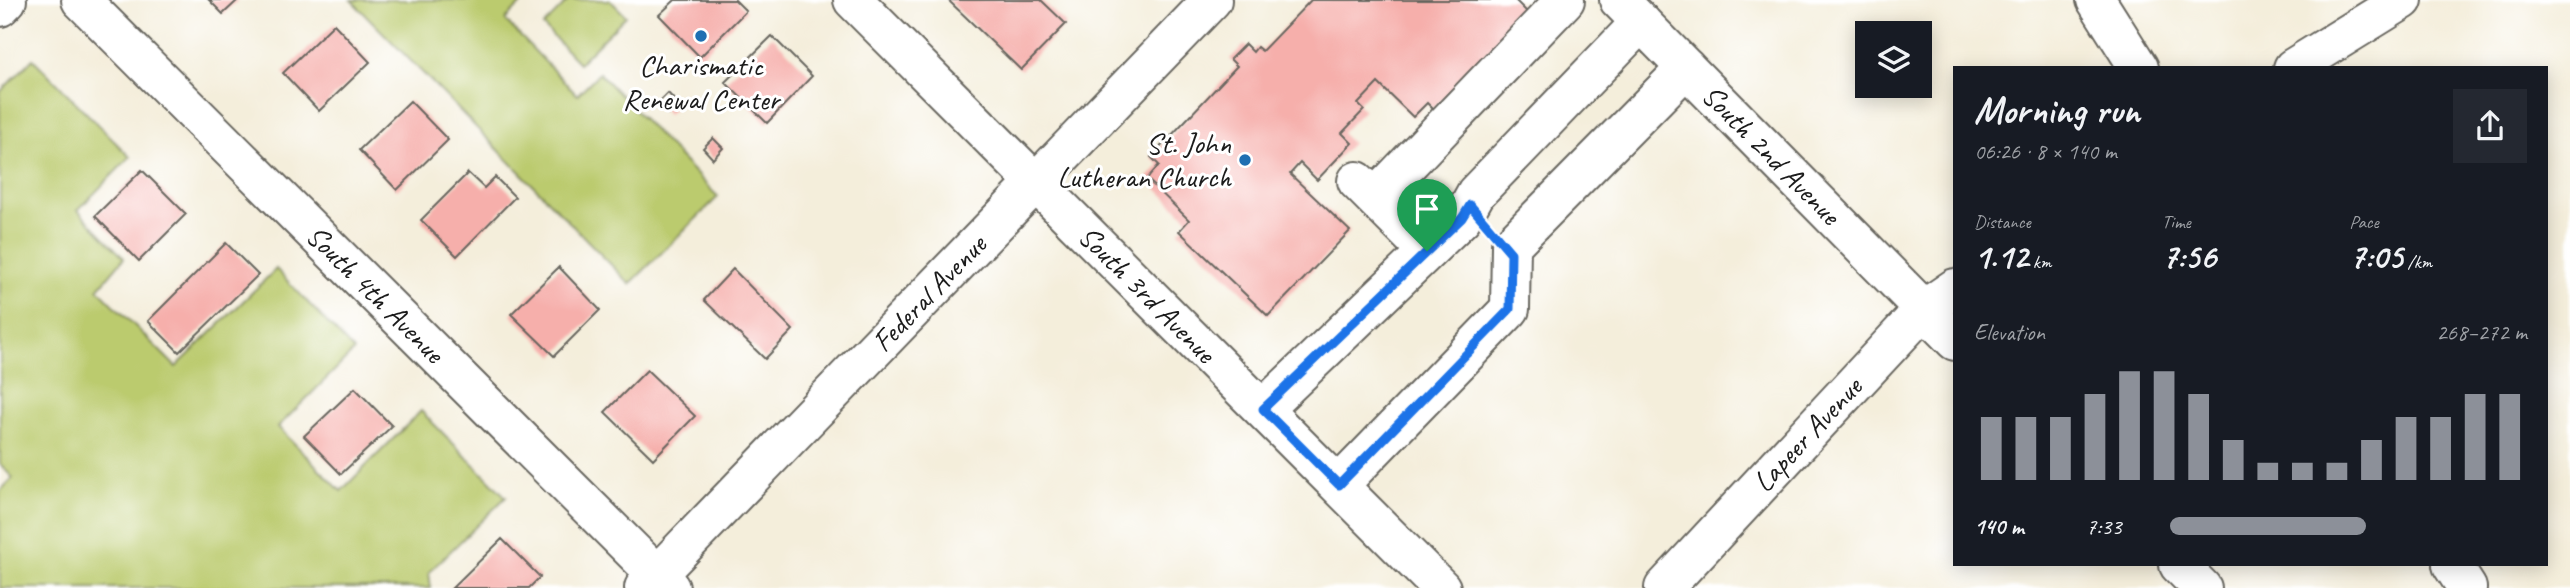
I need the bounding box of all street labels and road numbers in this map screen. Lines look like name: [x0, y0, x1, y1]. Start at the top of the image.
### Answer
street label: South 2nd Avenue: [1694, 76, 1850, 234]
street label: South 4th Avenue: [298, 217, 454, 373]
street label: South 3rd Avenue: [1070, 217, 1226, 373]
street label: Federal Avenue: [863, 225, 996, 360]
street label: Lapeer Avenue: [1744, 367, 1872, 500]

